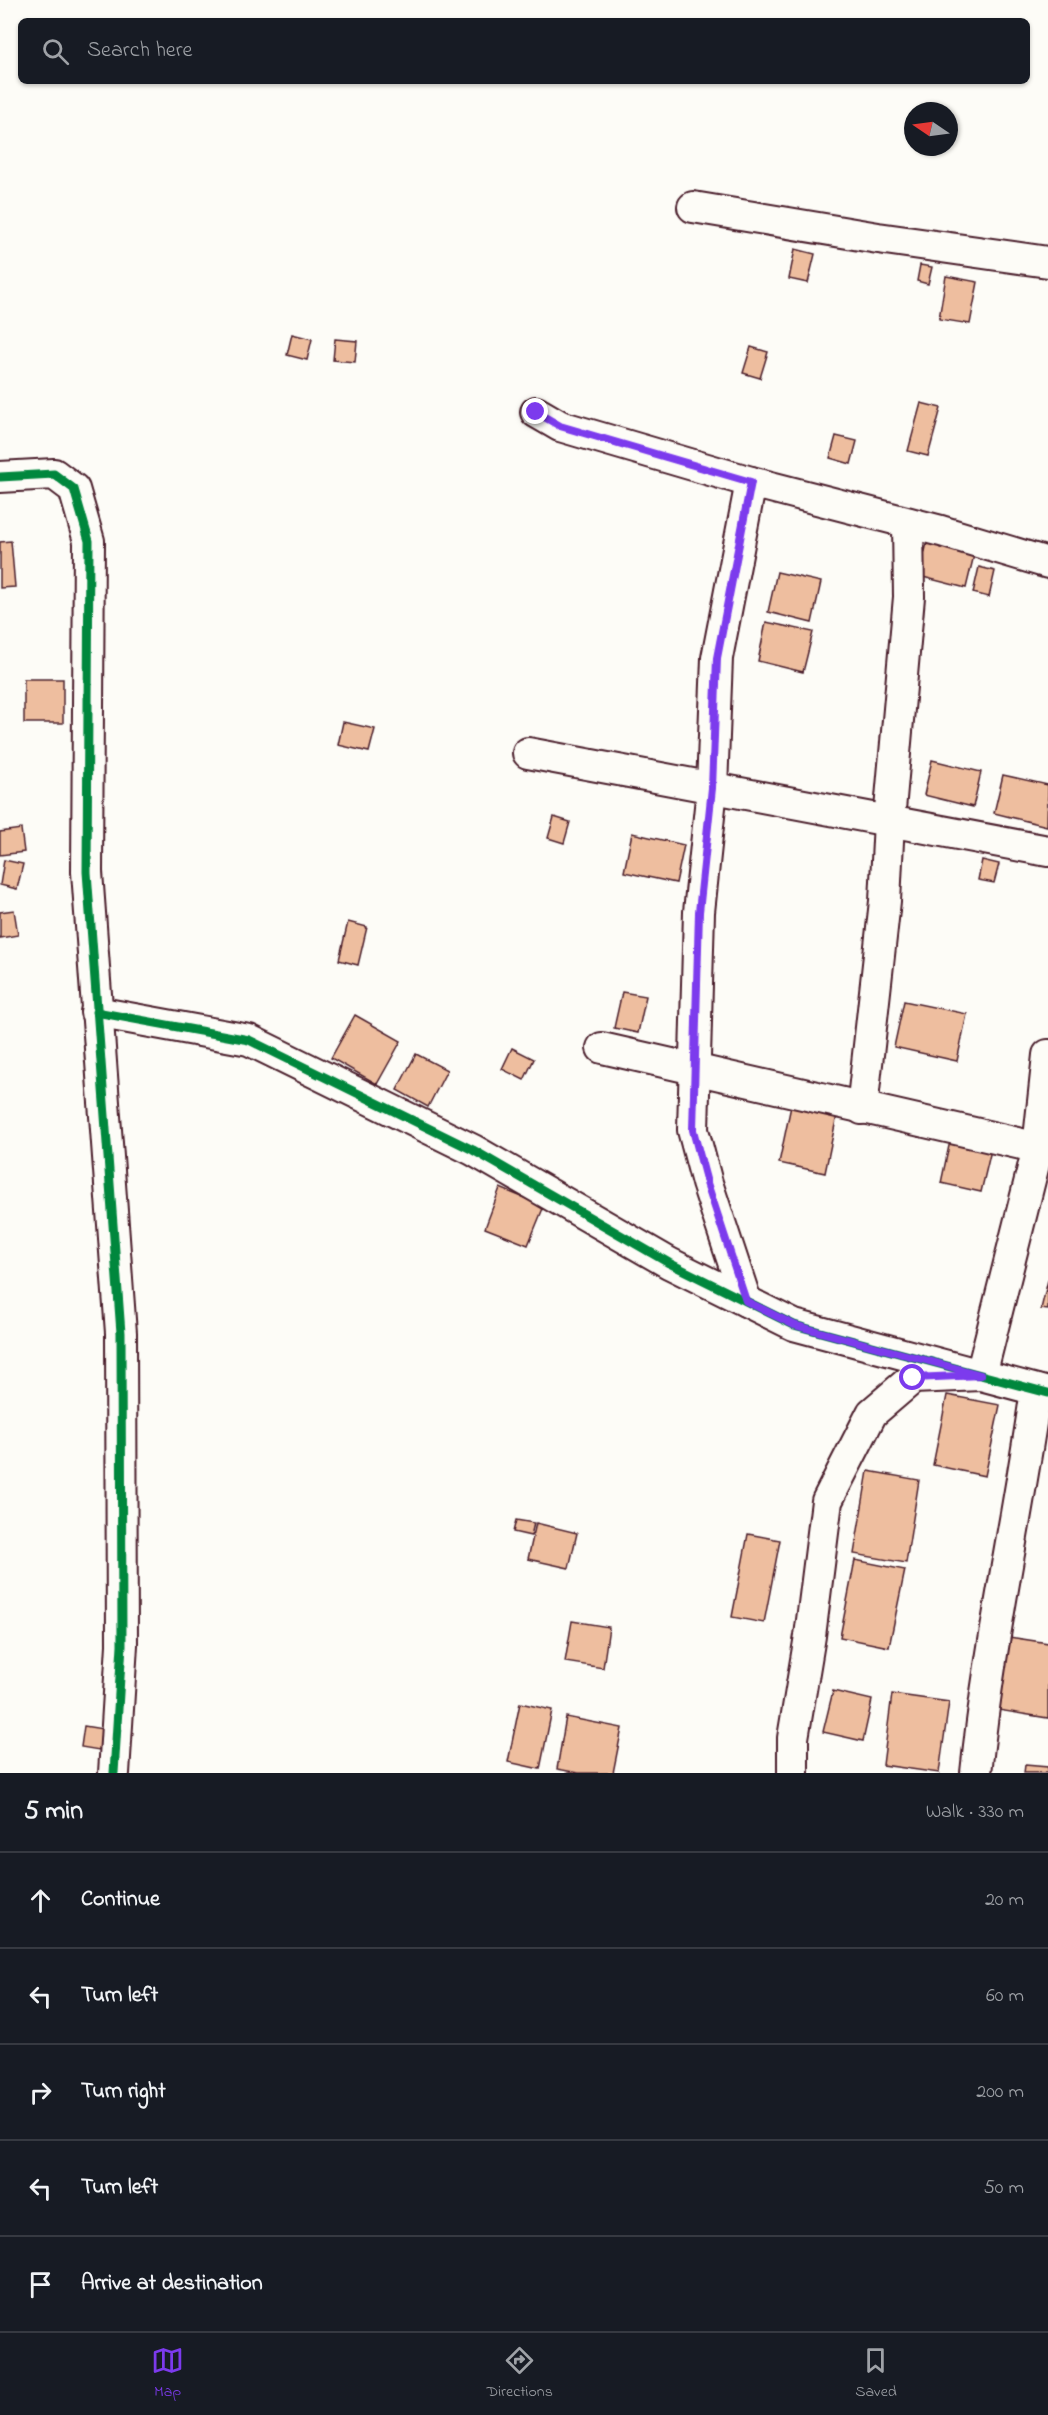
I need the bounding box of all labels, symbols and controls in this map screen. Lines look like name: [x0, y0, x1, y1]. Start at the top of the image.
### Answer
search box: [18, 18, 1030, 84]
icon: search: [39, 35, 72, 68]
text: Search here: [87, 35, 192, 67]
north arrow: [904, 102, 958, 156]
route end: [522, 398, 548, 424]
route start: [899, 1364, 925, 1390]
text: 5 min: [24, 1793, 83, 1831]
text: Walk · 330 m: [926, 1798, 1024, 1827]
icon: ahead: [24, 1884, 57, 1917]
text: Continue: [81, 1884, 160, 1916]
text: 20 m: [985, 1886, 1024, 1915]
icon: left: [24, 1980, 57, 2013]
text: Turn left: [81, 1980, 158, 2012]
text: 60 m: [986, 1982, 1024, 2011]
icon: right: [24, 2076, 57, 2109]
text: Turn right: [81, 2076, 166, 2108]
text: 200 m: [976, 2078, 1024, 2107]
icon: left: [24, 2172, 57, 2205]
text: Turn left: [81, 2172, 158, 2204]
text: 50 m: [983, 2174, 1024, 2203]
icon: arrive: [24, 2268, 57, 2301]
text: Arrive at destination: [81, 2268, 263, 2300]
tab: Map: [151, 2344, 184, 2404]
tab: Directions: [486, 2344, 553, 2404]
tab: Saved: [855, 2344, 897, 2404]

